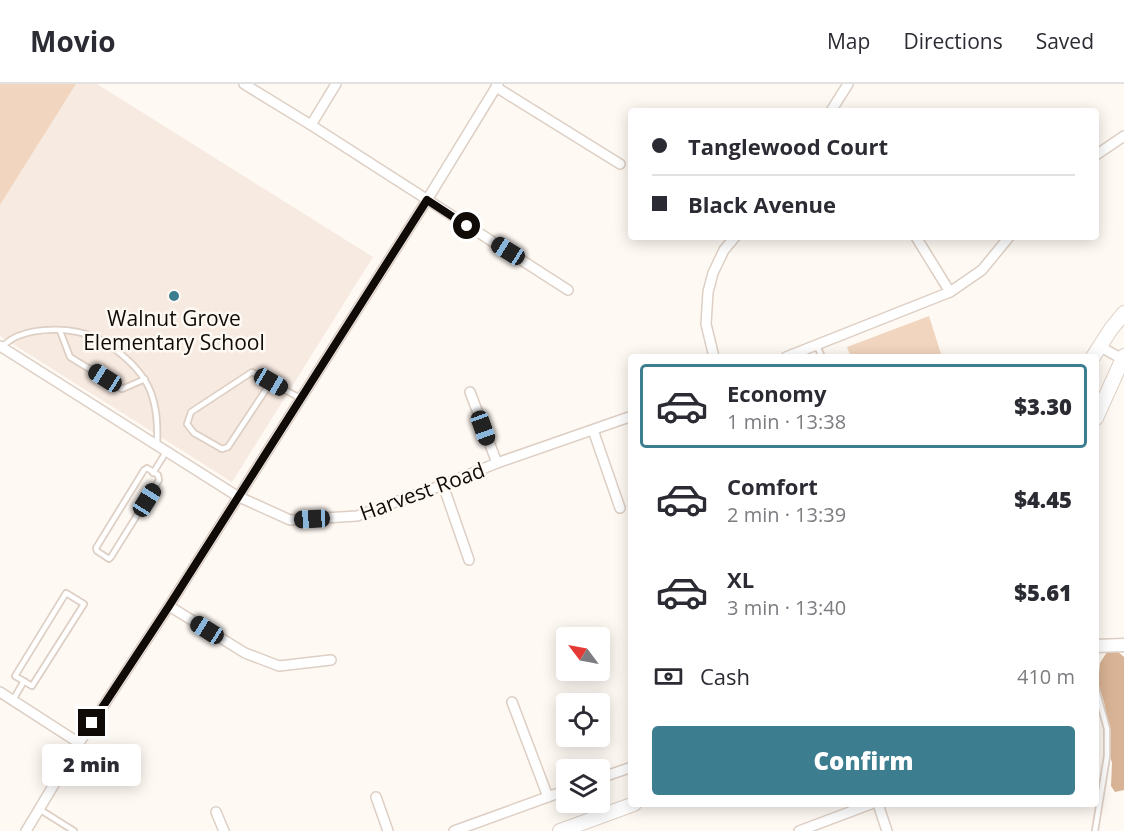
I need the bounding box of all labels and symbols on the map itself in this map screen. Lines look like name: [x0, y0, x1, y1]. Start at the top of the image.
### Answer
route start: [453, 212, 480, 239]
car: [488, 234, 528, 268]
marker: Walnut Grove Elementary School: [167, 289, 181, 303]
place label: Walnut Grove Elementary School: [83, 304, 265, 356]
car: [85, 361, 125, 395]
car: [251, 365, 291, 399]
car: [468, 408, 498, 448]
street label: Harvest Road: [356, 455, 488, 527]
car: [130, 480, 164, 520]
car: [294, 509, 330, 529]
car: [187, 613, 227, 647]
north arrow: [556, 627, 610, 681]
route end: [78, 709, 105, 736]
callout: 2 min: [42, 744, 142, 786]

